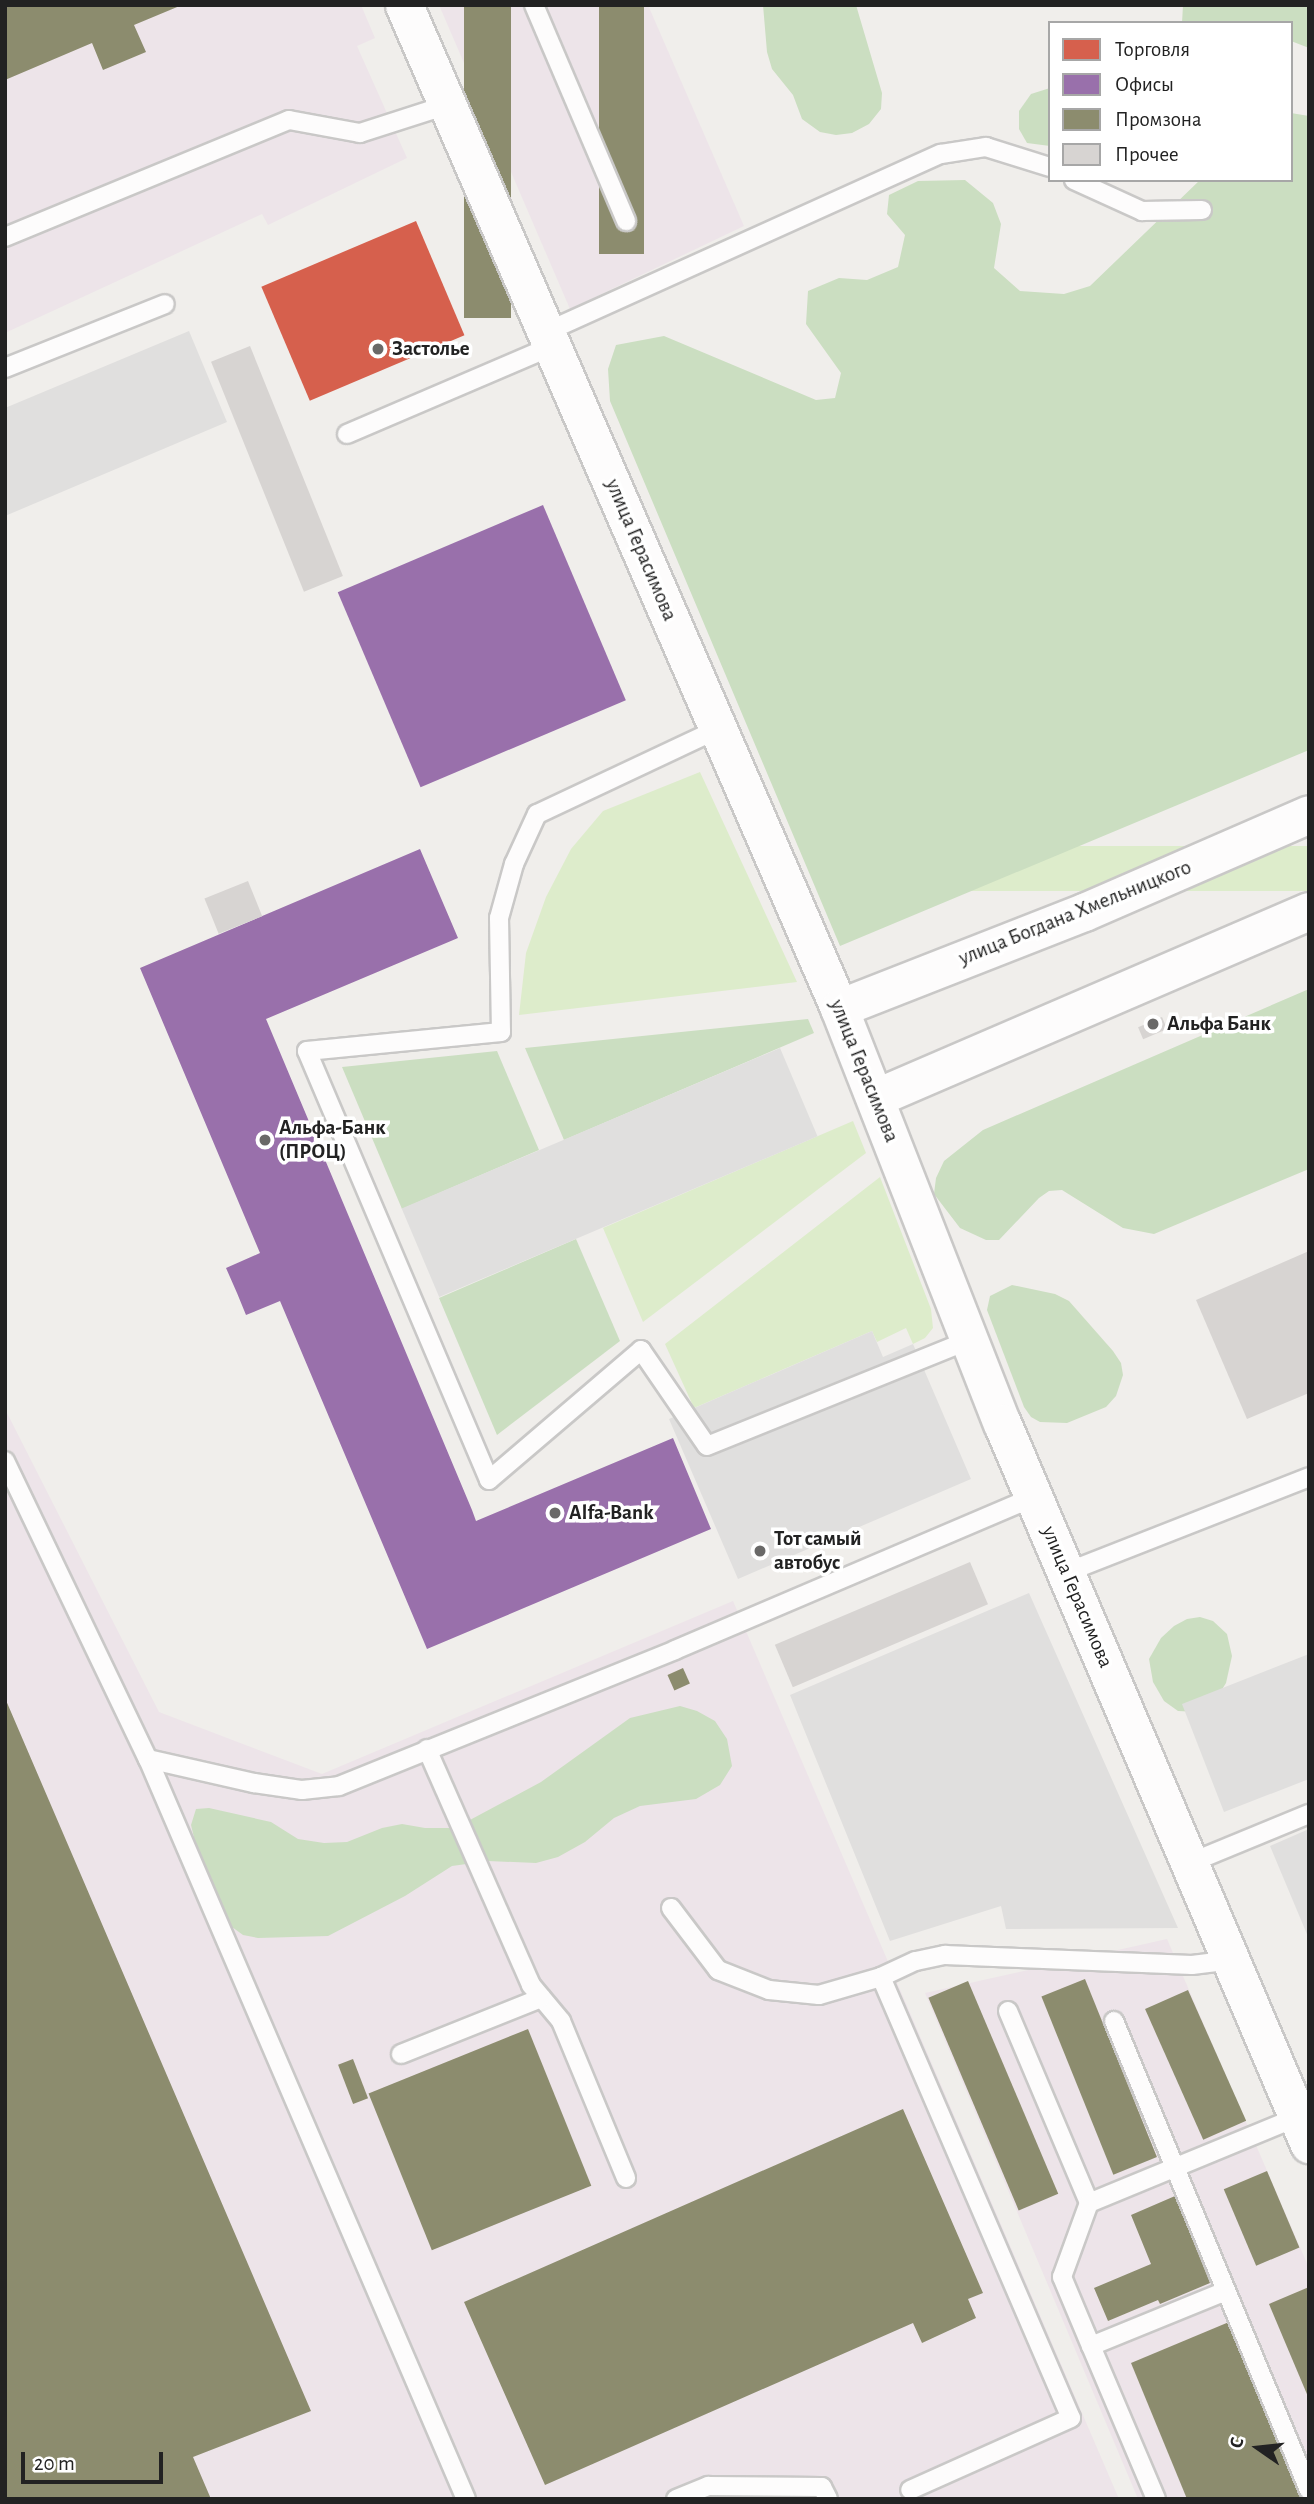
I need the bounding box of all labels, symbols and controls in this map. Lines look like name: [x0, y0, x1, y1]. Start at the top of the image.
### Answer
legend: [1048, 21, 1293, 182]
text: Торговля: [1115, 39, 1190, 60]
text: Офисы: [1115, 74, 1174, 95]
text: Промзона: [1115, 109, 1202, 130]
text: Прочее: [1115, 144, 1179, 165]
place label: Застолье: [392, 336, 470, 362]
marker: Застолье: [370, 341, 386, 357]
street label: улица Герасимова: [600, 475, 682, 625]
street label: улица Богдана Хмельницкого: [955, 855, 1195, 971]
street label: улица Герасимова: [824, 996, 904, 1146]
place label: Альфа Банк: [1167, 1011, 1271, 1037]
marker: Альфа Банк: [1145, 1016, 1161, 1032]
place label: Альфа-Банк (ПРОЦ): [279, 1115, 386, 1165]
marker: Альфа-Банк (ПРОЦ): [257, 1132, 273, 1148]
place label: Alfa-Bank: [569, 1500, 654, 1526]
marker: Alfa-Bank: [547, 1505, 563, 1521]
street label: улица Герасимова: [1036, 1522, 1118, 1672]
place label: Тот самый автобус: [774, 1526, 862, 1576]
marker: Тот самый автобус: [752, 1543, 768, 1559]
north arrow: [1223, 2413, 1293, 2483]
text: С: [1227, 2435, 1248, 2450]
scale bar: [24, 2438, 166, 2482]
text: 20 m: [34, 2453, 75, 2474]

